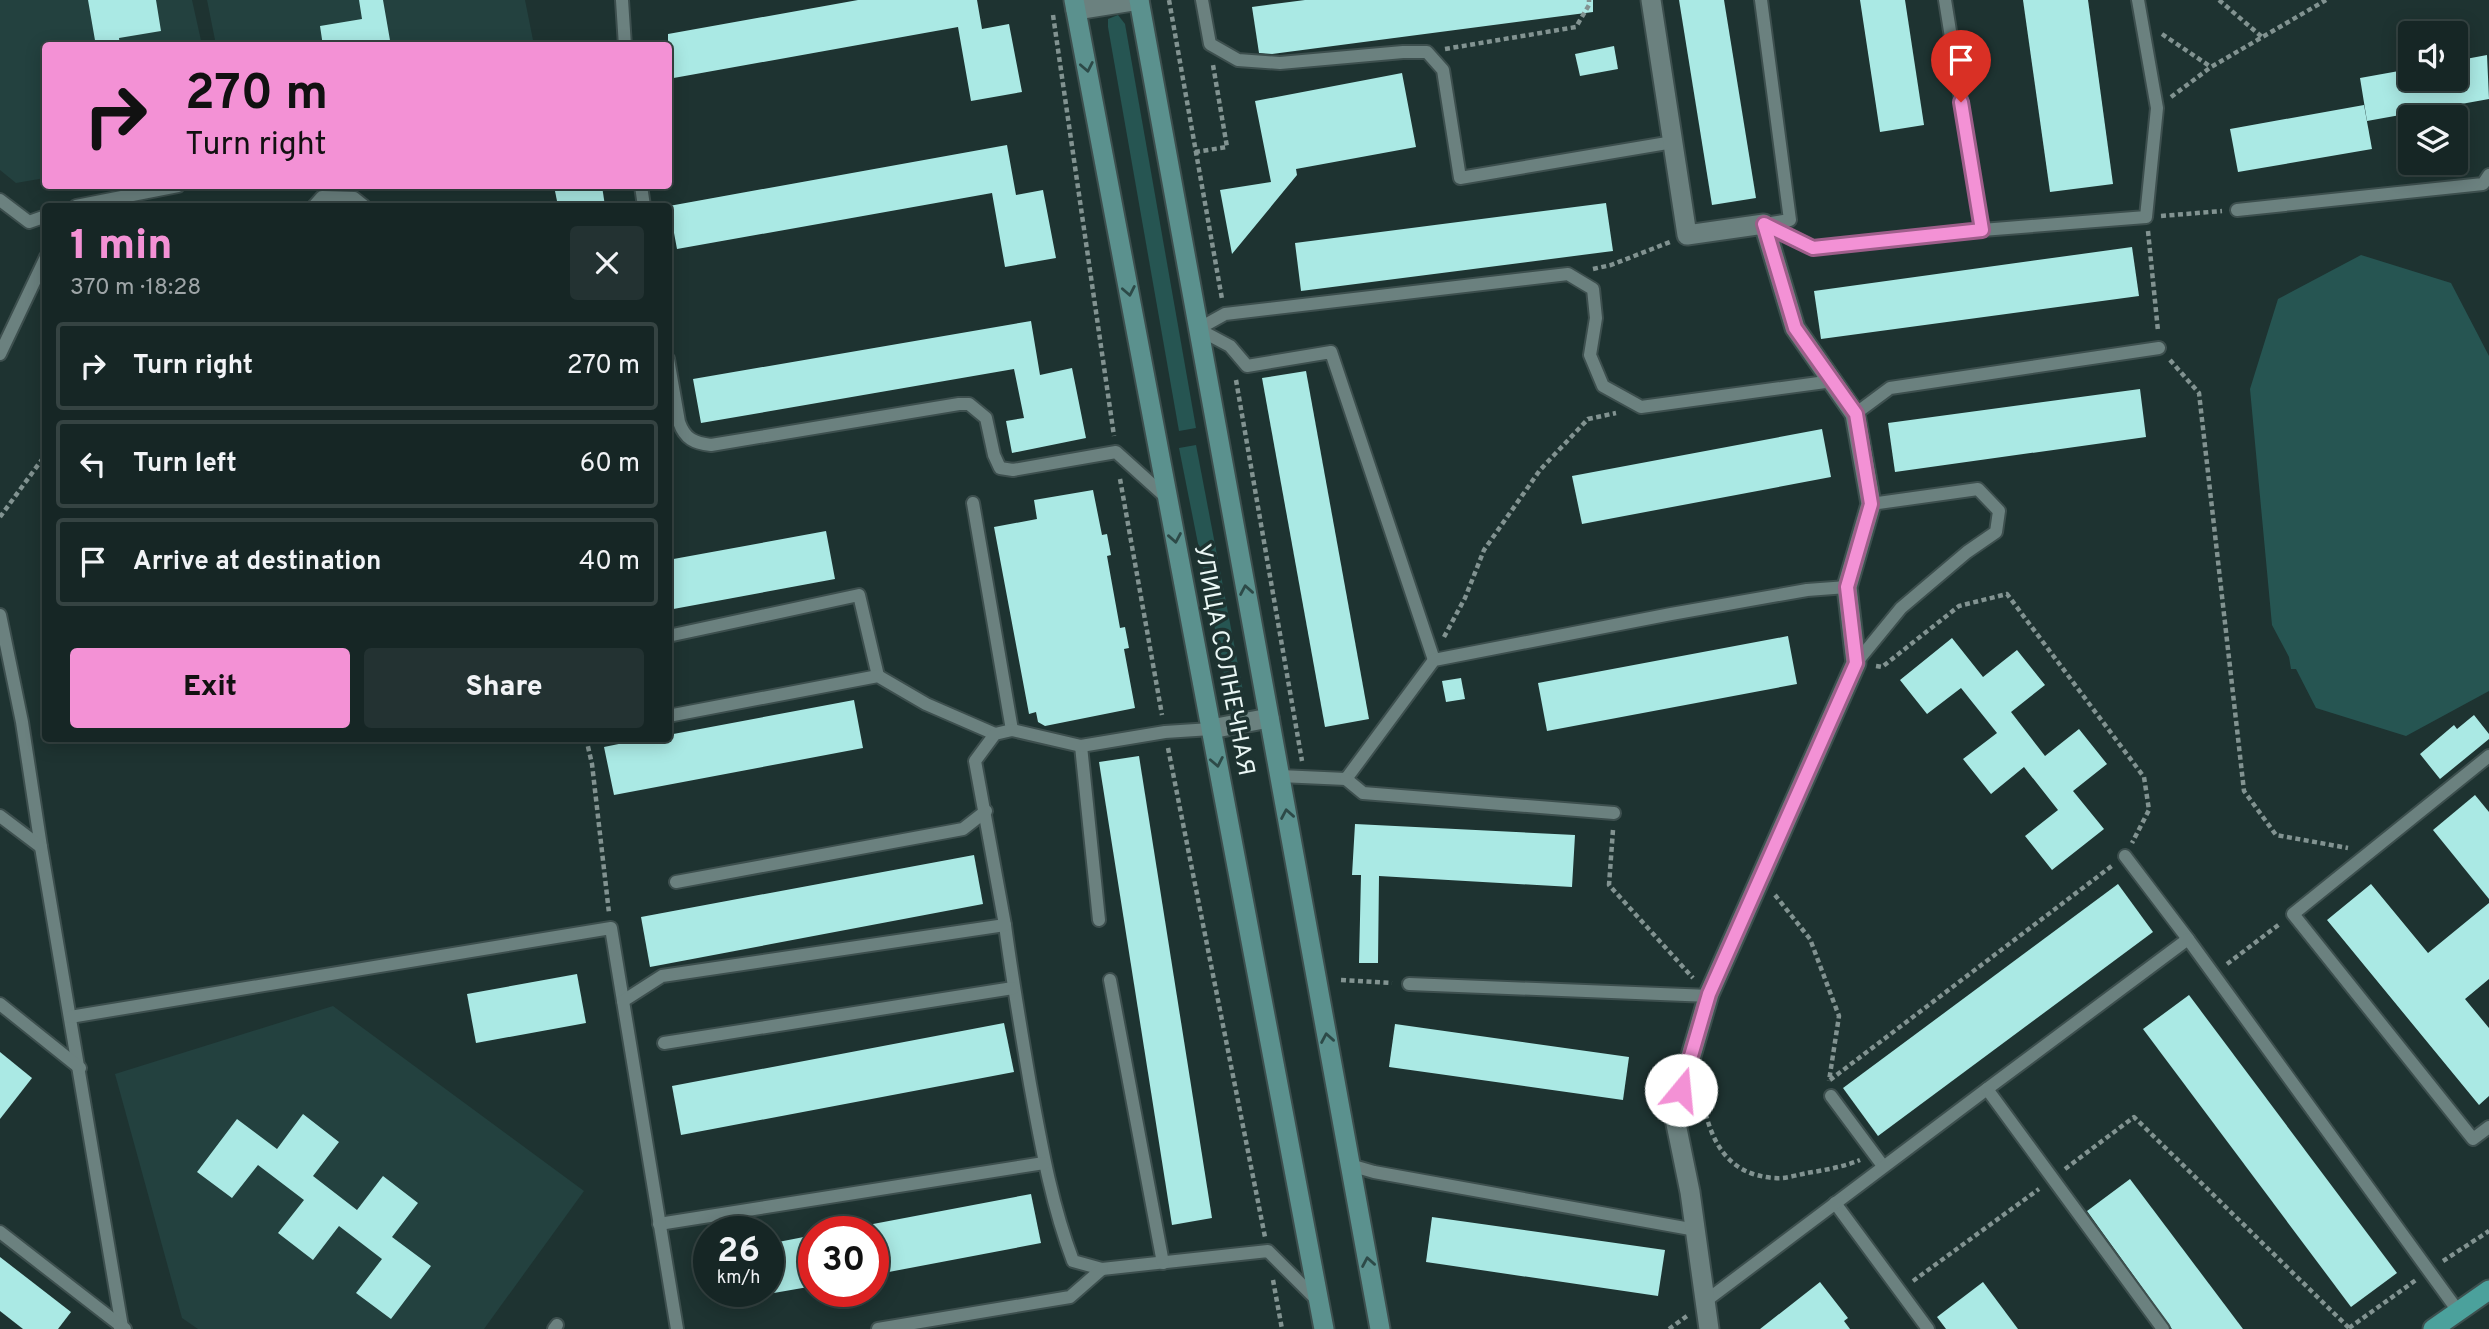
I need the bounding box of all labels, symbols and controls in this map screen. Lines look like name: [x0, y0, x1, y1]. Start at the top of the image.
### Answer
map controls: [2398, 21, 2468, 175]
button: sound: [2398, 21, 2468, 91]
pin: [1931, 30, 1991, 102]
icon: arrive: [1942, 41, 1980, 79]
one-way arrow: [1079, 61, 1094, 73]
text: 270 m: [185, 65, 328, 127]
icon: right: [70, 70, 161, 161]
button: layers: [2398, 105, 2468, 175]
text: Turn right: [185, 126, 327, 166]
text: 1 min: [70, 221, 173, 274]
button: close: [570, 226, 644, 300]
text: 370 m · 18:28: [70, 274, 201, 303]
one-way arrow: [1121, 285, 1136, 297]
icon: right: [74, 347, 112, 385]
text: Turn right: [133, 350, 253, 383]
text: 270 m: [567, 350, 640, 383]
icon: left: [74, 445, 112, 483]
text: Turn left: [133, 448, 237, 481]
text: 60 m: [580, 448, 640, 481]
one-way arrow: [1167, 532, 1182, 544]
street label: УЛИЦА СОЛНЕЧНАЯ: [1186, 541, 1260, 779]
icon: arrive: [74, 543, 112, 581]
text: Arrive at destination: [133, 546, 381, 579]
text: 40 m: [579, 546, 640, 579]
one-way arrow: [1239, 584, 1254, 596]
button: Exit: [70, 648, 350, 728]
button: Share: [364, 648, 644, 728]
one-way arrow: [1209, 756, 1224, 768]
one-way arrow: [1280, 808, 1295, 820]
one-way arrow: [1321, 1032, 1336, 1044]
position arrow: [1644, 1053, 1718, 1127]
speed limit sign: 30: [798, 1216, 889, 1307]
text: 26: [717, 1230, 760, 1274]
one-way arrow: [1361, 1256, 1376, 1268]
text: km/h: [717, 1267, 760, 1290]

